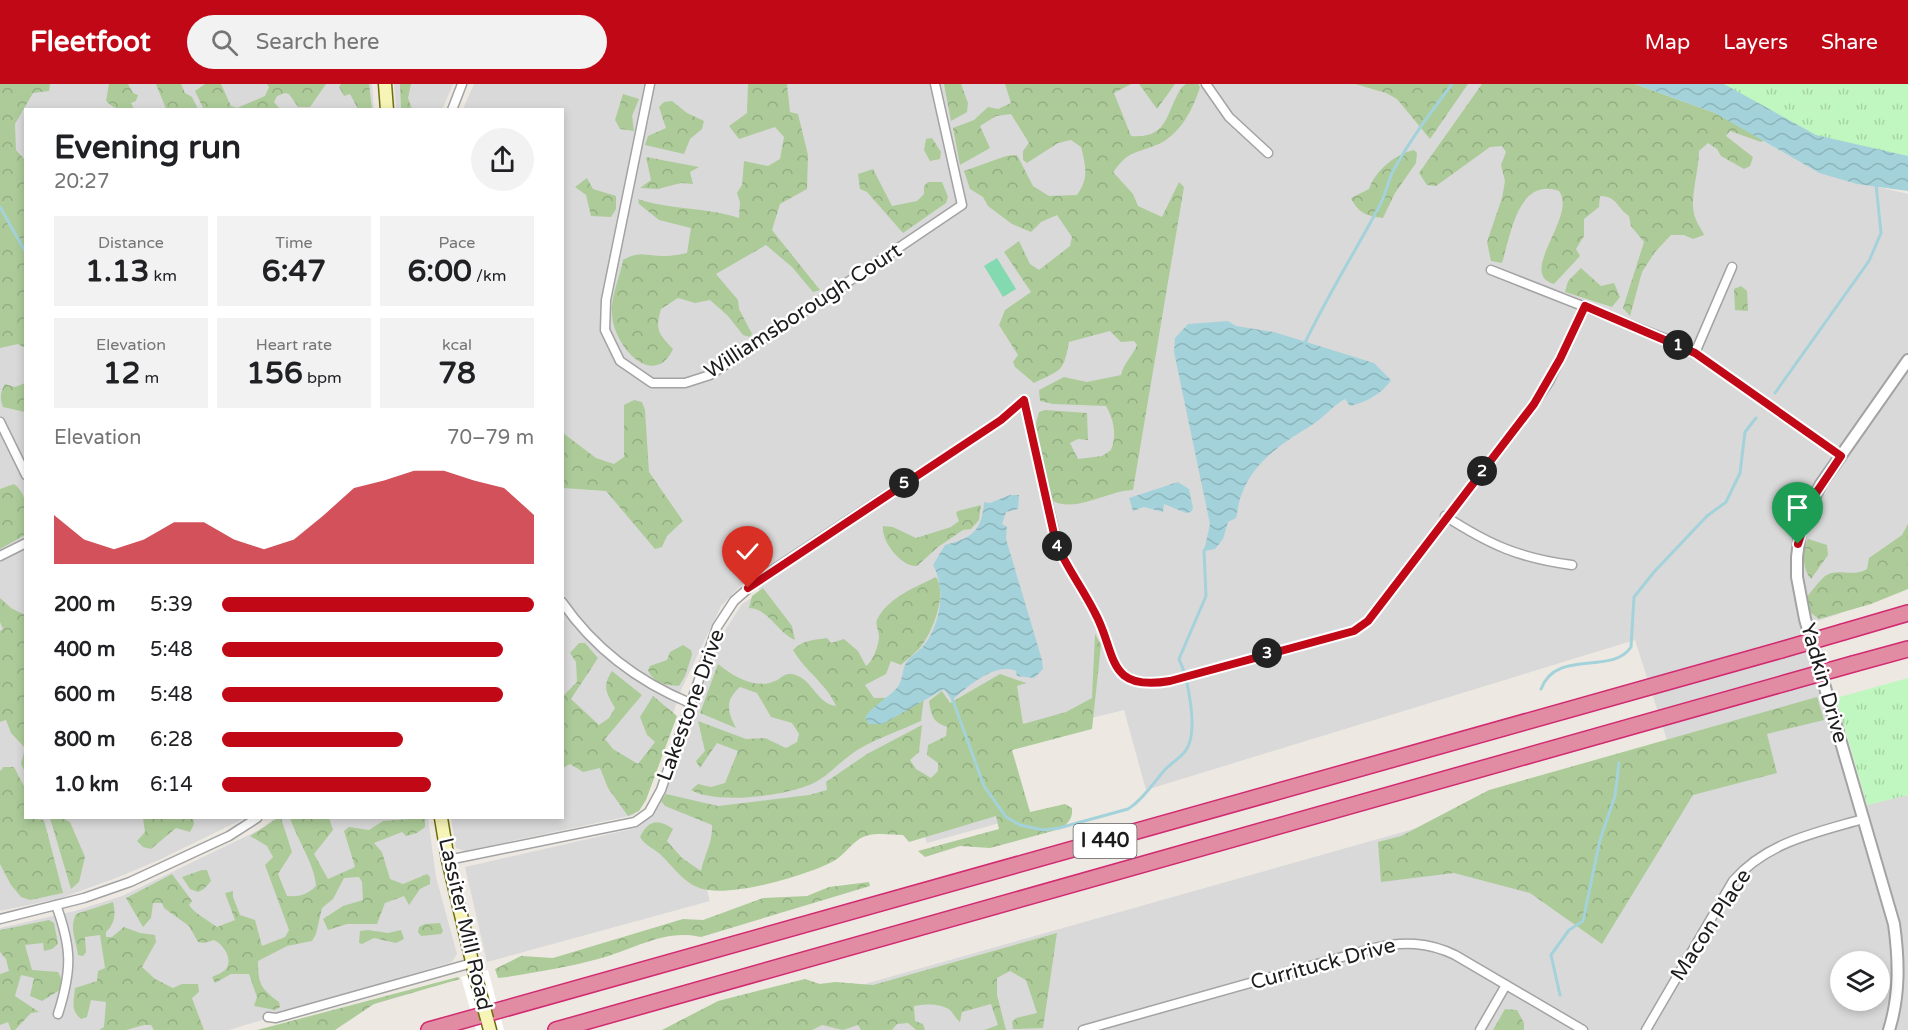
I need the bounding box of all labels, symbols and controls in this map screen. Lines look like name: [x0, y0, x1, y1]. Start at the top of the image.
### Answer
search box: [187, 15, 607, 69]
text: Fleetfoot: [30, 25, 151, 59]
icon: search: [208, 26, 241, 59]
text: Search here: [256, 29, 379, 55]
text: Map: [1645, 30, 1690, 55]
text: Layers: [1723, 30, 1788, 55]
text: Share: [1821, 30, 1878, 55]
text: Evening run: [54, 128, 241, 167]
button: share: [471, 128, 534, 191]
text: 20:27: [54, 170, 109, 194]
text: Distance: [98, 233, 164, 253]
text: Time: [275, 233, 313, 253]
text: Pace: [439, 233, 475, 253]
street label: Williamsborough Court: [700, 238, 906, 384]
text: 1.13: [85, 253, 149, 290]
text: 6:47: [262, 253, 326, 290]
text: 6:00: [408, 253, 472, 290]
text: km: [149, 266, 177, 286]
text: /km: [472, 266, 506, 286]
pin: 1: [1663, 330, 1693, 360]
text: Elevation: [96, 335, 166, 355]
text: Heart rate: [256, 335, 332, 355]
text: kcal: [442, 335, 472, 355]
text: 1: [1673, 335, 1683, 355]
text: 12: [103, 355, 140, 392]
text: 156: [246, 355, 303, 392]
text: 78: [438, 355, 476, 392]
text: m: [140, 368, 159, 388]
text: bpm: [303, 368, 342, 388]
text: Elevation: [54, 426, 141, 450]
text: 70–79 m: [447, 426, 534, 450]
pin: 2: [1467, 456, 1497, 486]
text: 2: [1477, 461, 1487, 481]
pin: 5: [889, 468, 919, 498]
text: 5: [899, 473, 909, 493]
pin: [1772, 482, 1823, 544]
icon: arrive: [1781, 491, 1814, 524]
pin: [722, 526, 773, 588]
pin: 4: [1042, 531, 1072, 561]
icon: check: [731, 535, 764, 568]
text: 4: [1052, 536, 1062, 556]
text: 200 m: [54, 593, 115, 617]
text: 5:39: [150, 593, 193, 617]
street label: Yadkin Drive: [1795, 620, 1853, 746]
street label: Lakestone Drive: [652, 626, 730, 784]
text: 400 m: [54, 638, 115, 662]
text: 5:48: [150, 638, 193, 662]
pin: 3: [1252, 638, 1282, 668]
text: 3: [1262, 643, 1272, 663]
text: 600 m: [54, 683, 115, 707]
text: 5:48: [150, 683, 193, 707]
text: 800 m: [54, 728, 115, 752]
text: 6:28: [150, 728, 193, 752]
text: 1.0 km: [54, 773, 119, 797]
text: 6:14: [150, 773, 193, 797]
road number: I 440: [1074, 824, 1136, 858]
street label: Lassiter Mill Road: [433, 835, 497, 1013]
street label: Macon Place: [1666, 864, 1756, 986]
street label: Currituck Drive: [1248, 933, 1398, 995]
map controls: [1830, 951, 1890, 1011]
button: layers: [1830, 951, 1890, 1011]

